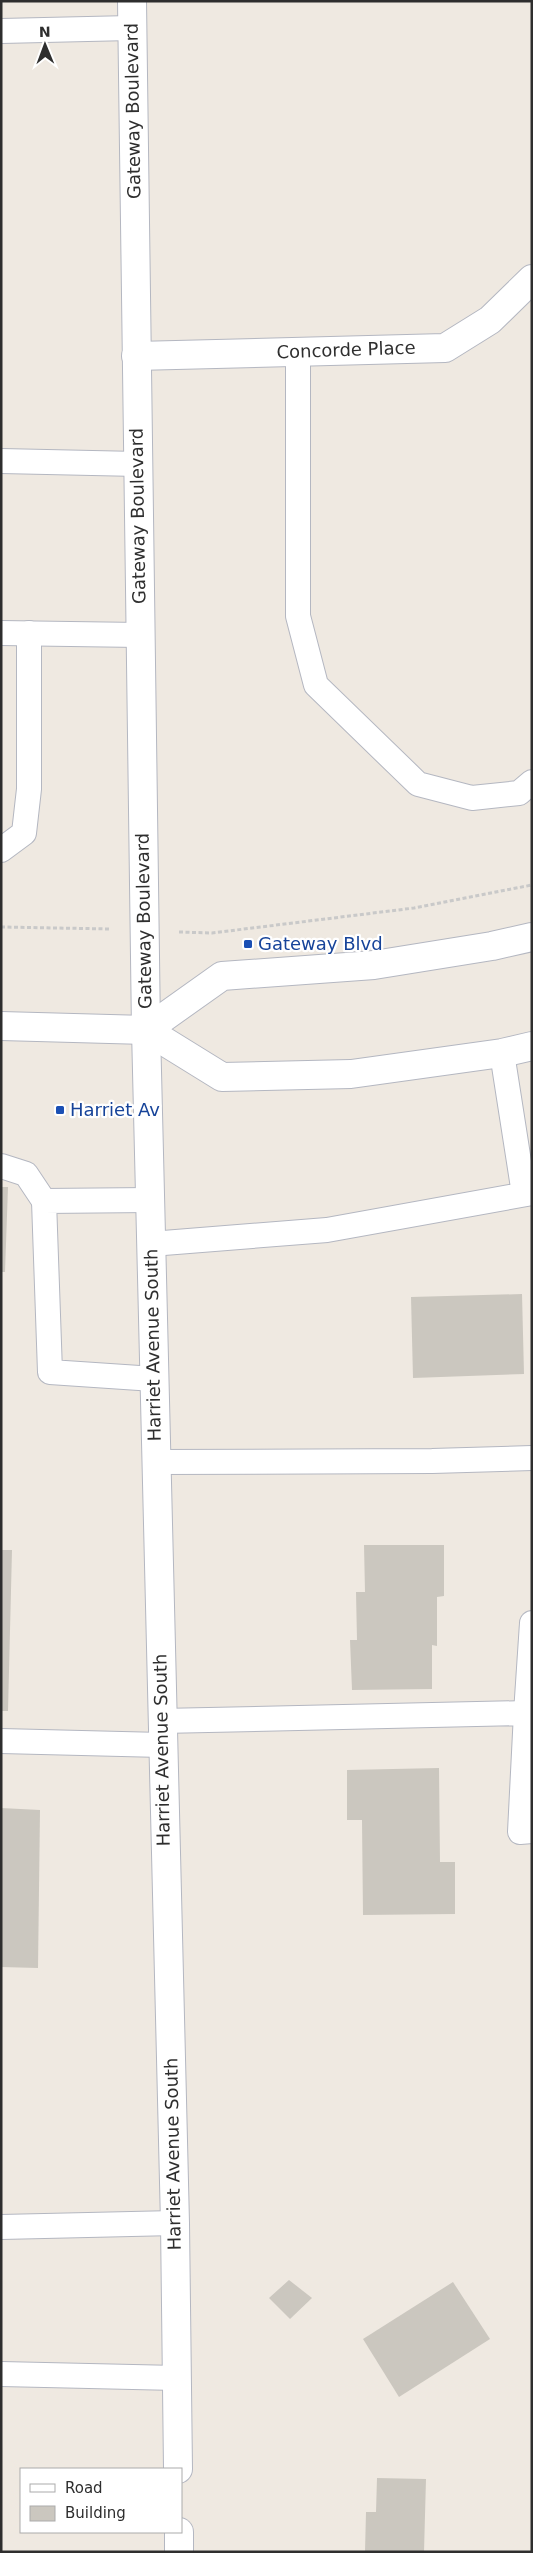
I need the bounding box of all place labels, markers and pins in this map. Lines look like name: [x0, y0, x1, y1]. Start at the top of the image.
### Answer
place label: Gateway Blvd: [258, 933, 383, 954]
marker: Gateway Blvd: [242, 938, 254, 950]
place label: Harriet Av: [70, 1099, 160, 1120]
marker: Harriet Av: [54, 1104, 66, 1116]

